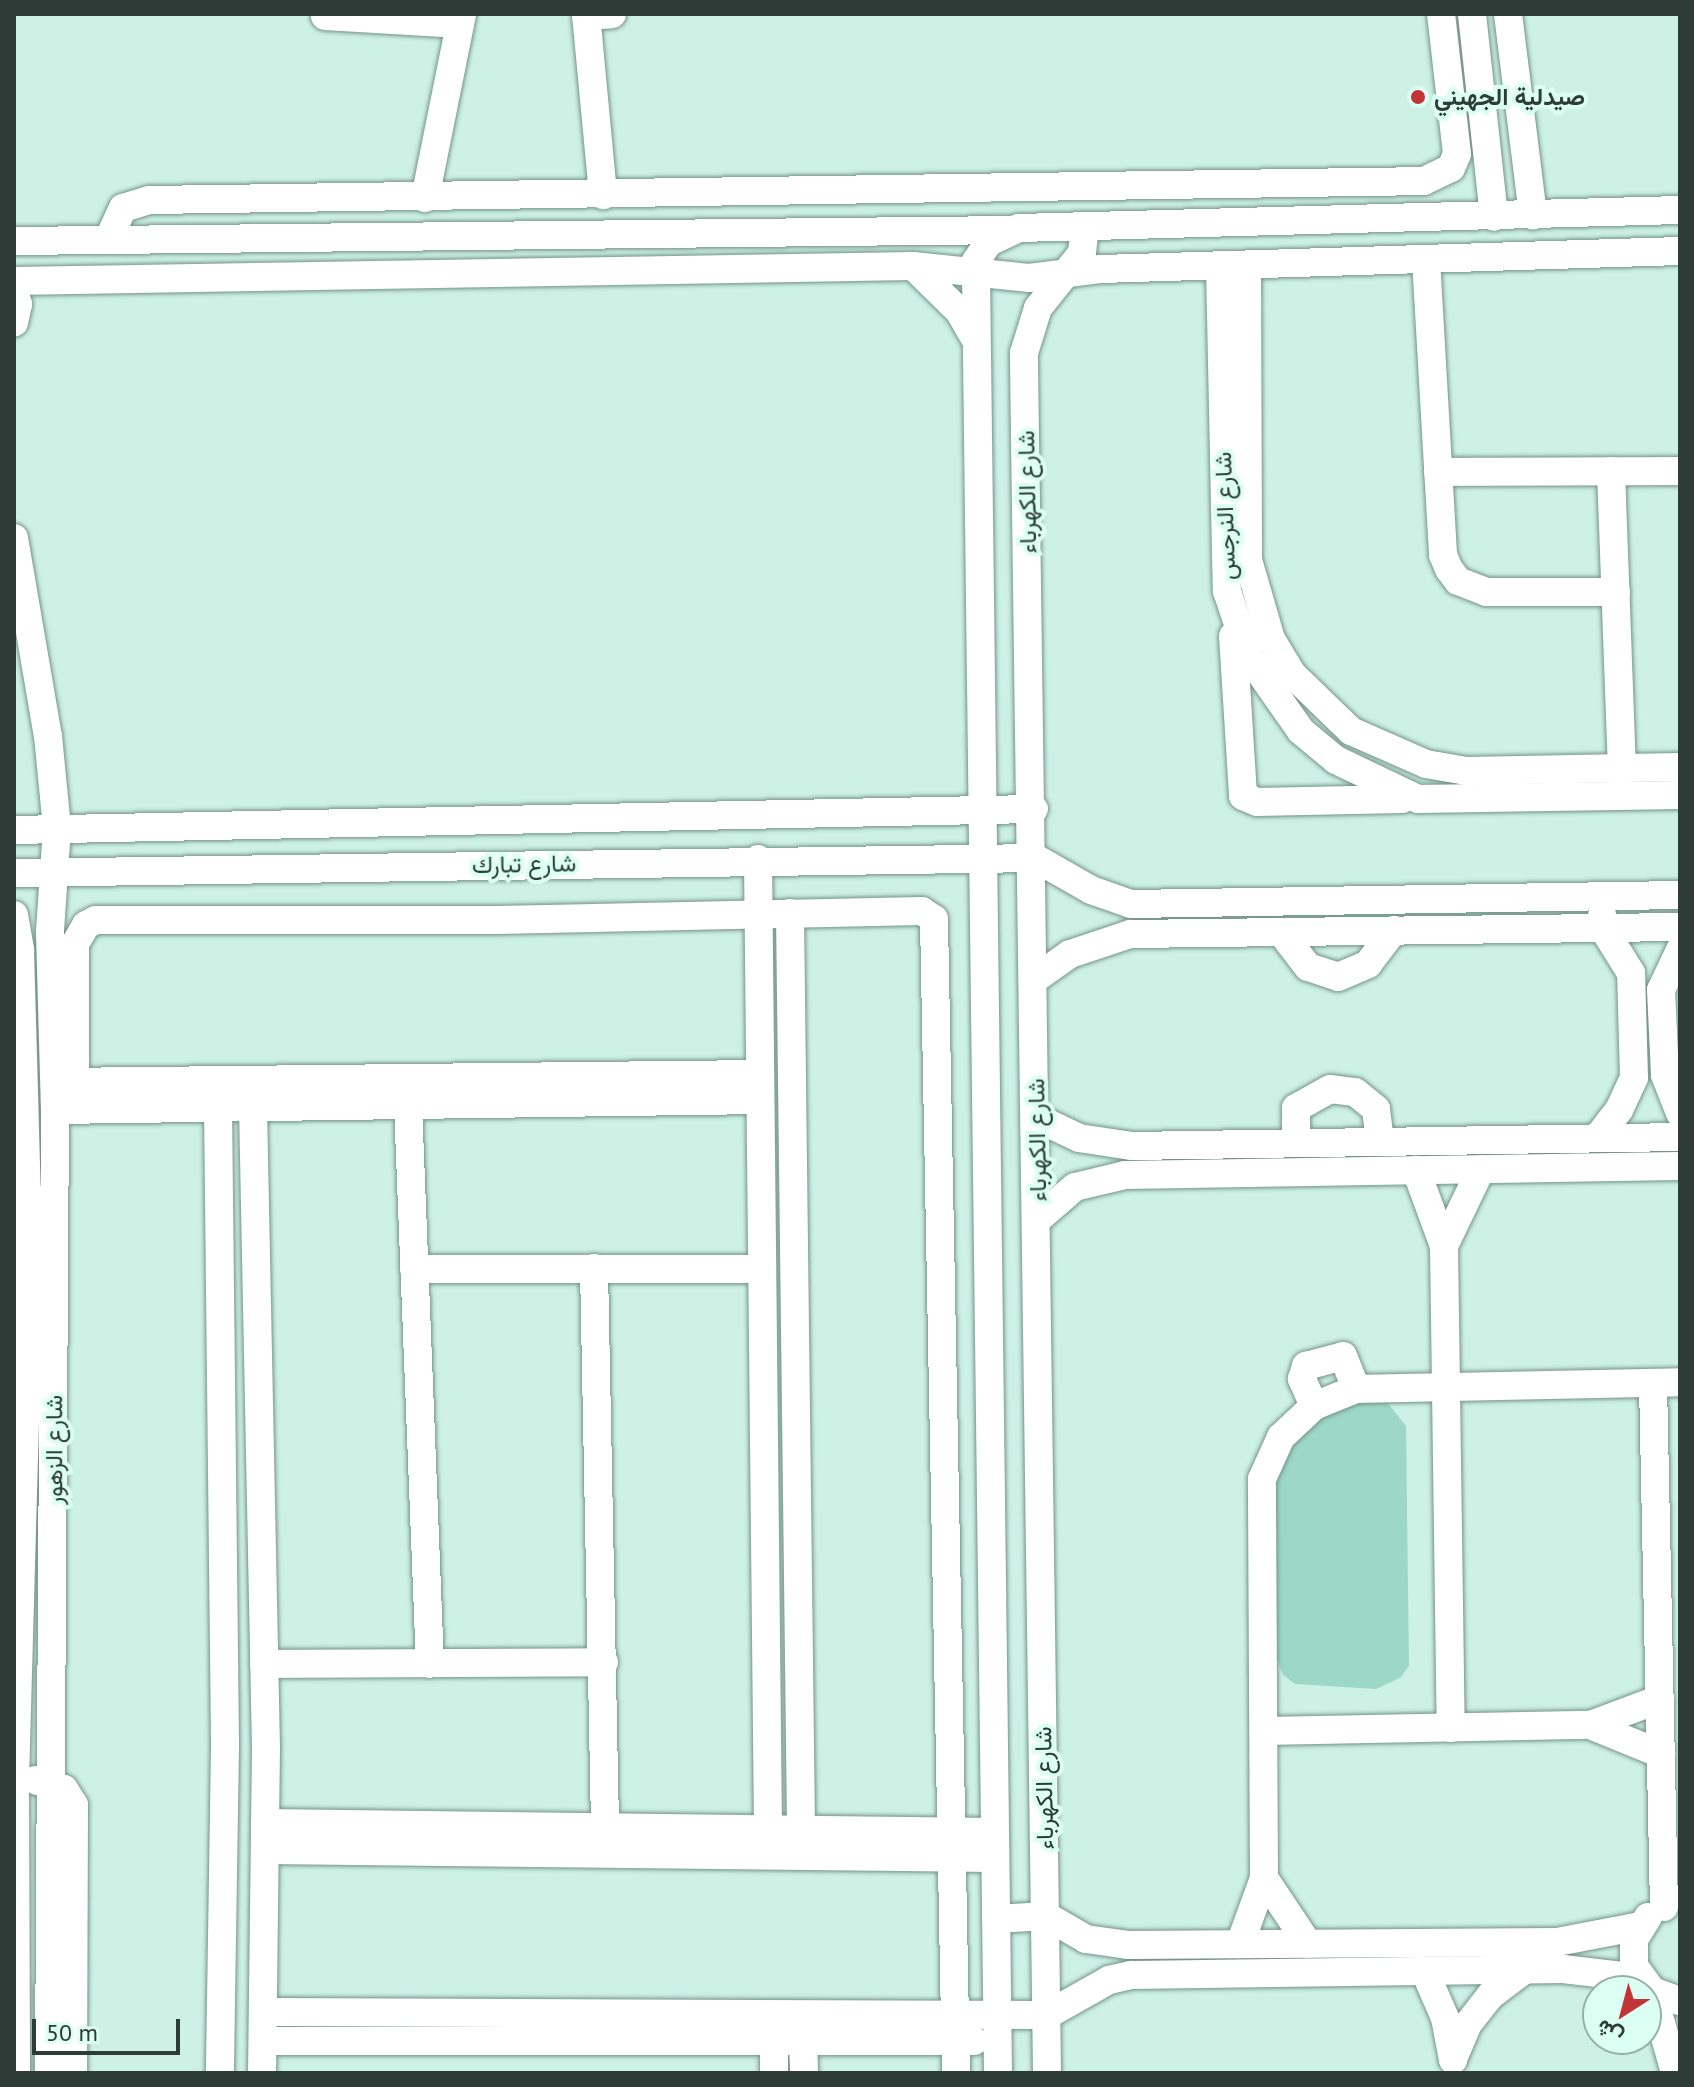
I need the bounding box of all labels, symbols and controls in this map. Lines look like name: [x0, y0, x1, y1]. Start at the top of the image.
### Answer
place label: صيدلية الجهيني: [1434, 83, 1585, 111]
marker: صيدلية الجهيني: [1409, 88, 1427, 106]
street label: شارع الكهرباء: [1012, 430, 1042, 554]
street label: شارع النرجس: [1208, 451, 1242, 581]
street label: شارع تبارك: [472, 849, 576, 879]
street label: شارع الكهرباء: [1022, 1078, 1052, 1202]
street label: شارع الزهور: [40, 1395, 68, 1505]
street label: شارع الكهرباء: [1029, 1726, 1059, 1850]
north arrow: [1582, 1975, 1662, 2055]
scale bar: [36, 2003, 184, 2053]
text: ش: [1590, 2014, 1628, 2052]
text: 50 m: [46, 2017, 98, 2048]

